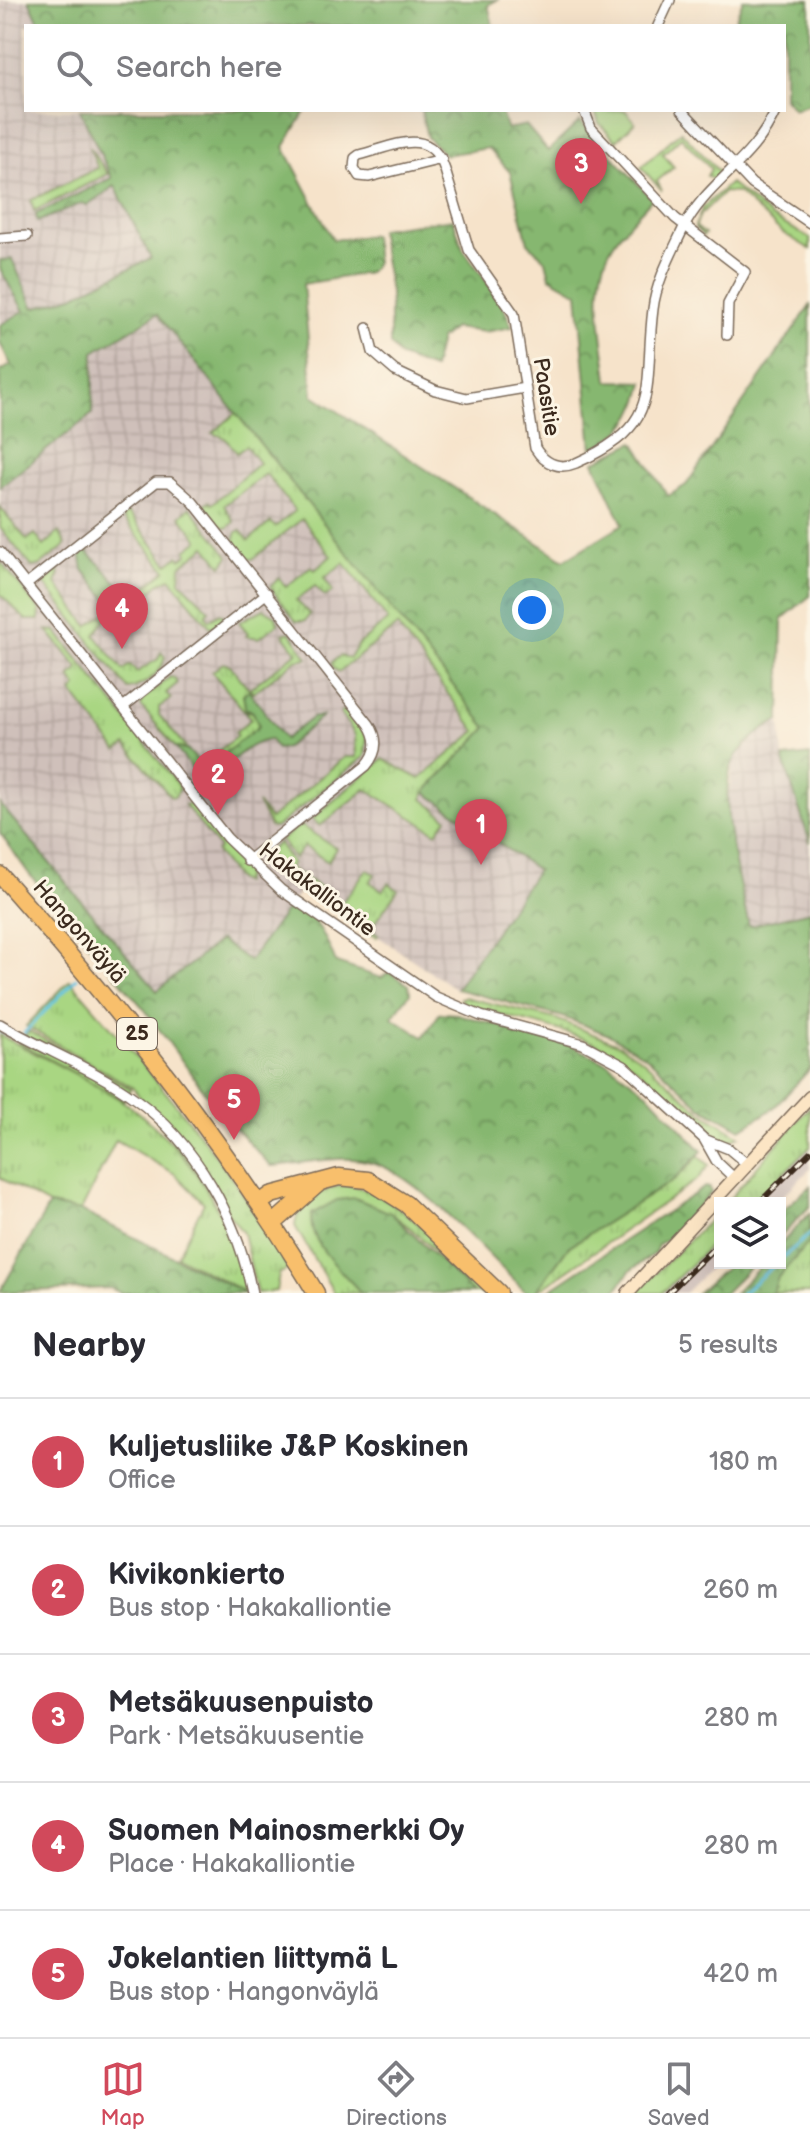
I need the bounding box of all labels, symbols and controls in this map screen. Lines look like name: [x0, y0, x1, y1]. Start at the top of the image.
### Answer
search box: [24, 24, 786, 112]
icon: search: [52, 46, 96, 90]
text: Search here: [116, 50, 282, 86]
pin: 3: [555, 138, 607, 204]
street label: Paasitie: [526, 356, 566, 438]
pin: 4: [96, 583, 148, 649]
your location: [512, 590, 552, 630]
pin: 2: [192, 749, 244, 815]
pin: 1: [455, 799, 507, 865]
street label: Hakakalliontie: [253, 837, 381, 943]
street label: Hangonväylä: [27, 875, 131, 989]
road number: 25: [117, 1018, 157, 1050]
pin: 5: [208, 1074, 260, 1140]
map controls: [714, 1197, 786, 1269]
button: layers: [714, 1197, 786, 1269]
text: Nearby: [32, 1325, 146, 1366]
text: 5 results: [678, 1330, 778, 1361]
text: Kuljetusliike J&P Koskinen: [108, 1429, 469, 1465]
text: 1: [53, 1447, 63, 1478]
text: 180 m: [709, 1447, 778, 1478]
text: Office: [108, 1465, 176, 1496]
text: Kivikonkierto: [108, 1557, 285, 1593]
text: 2: [50, 1575, 66, 1606]
text: 260 m: [703, 1575, 778, 1606]
text: Bus stop · Hakakalliontie: [108, 1593, 391, 1624]
text: Metsäkuusenpuisto: [108, 1685, 374, 1721]
text: 3: [50, 1703, 66, 1734]
text: 280 m: [704, 1703, 778, 1734]
text: Park · Metsäkuusentie: [108, 1721, 364, 1752]
text: Suomen Mainosmerkki Oy: [108, 1813, 464, 1849]
text: 4: [50, 1831, 66, 1862]
text: 280 m: [704, 1831, 778, 1862]
text: Place · Hakakalliontie: [108, 1849, 355, 1880]
text: Jokelantien liittymä L: [108, 1941, 398, 1977]
text: 5: [50, 1959, 66, 1990]
text: 420 m: [703, 1959, 778, 1990]
text: Bus stop · Hangonväylä: [108, 1977, 379, 2008]
tab: Map: [100, 2057, 145, 2132]
tab: Directions: [346, 2057, 447, 2132]
tab: Saved: [648, 2057, 710, 2132]

